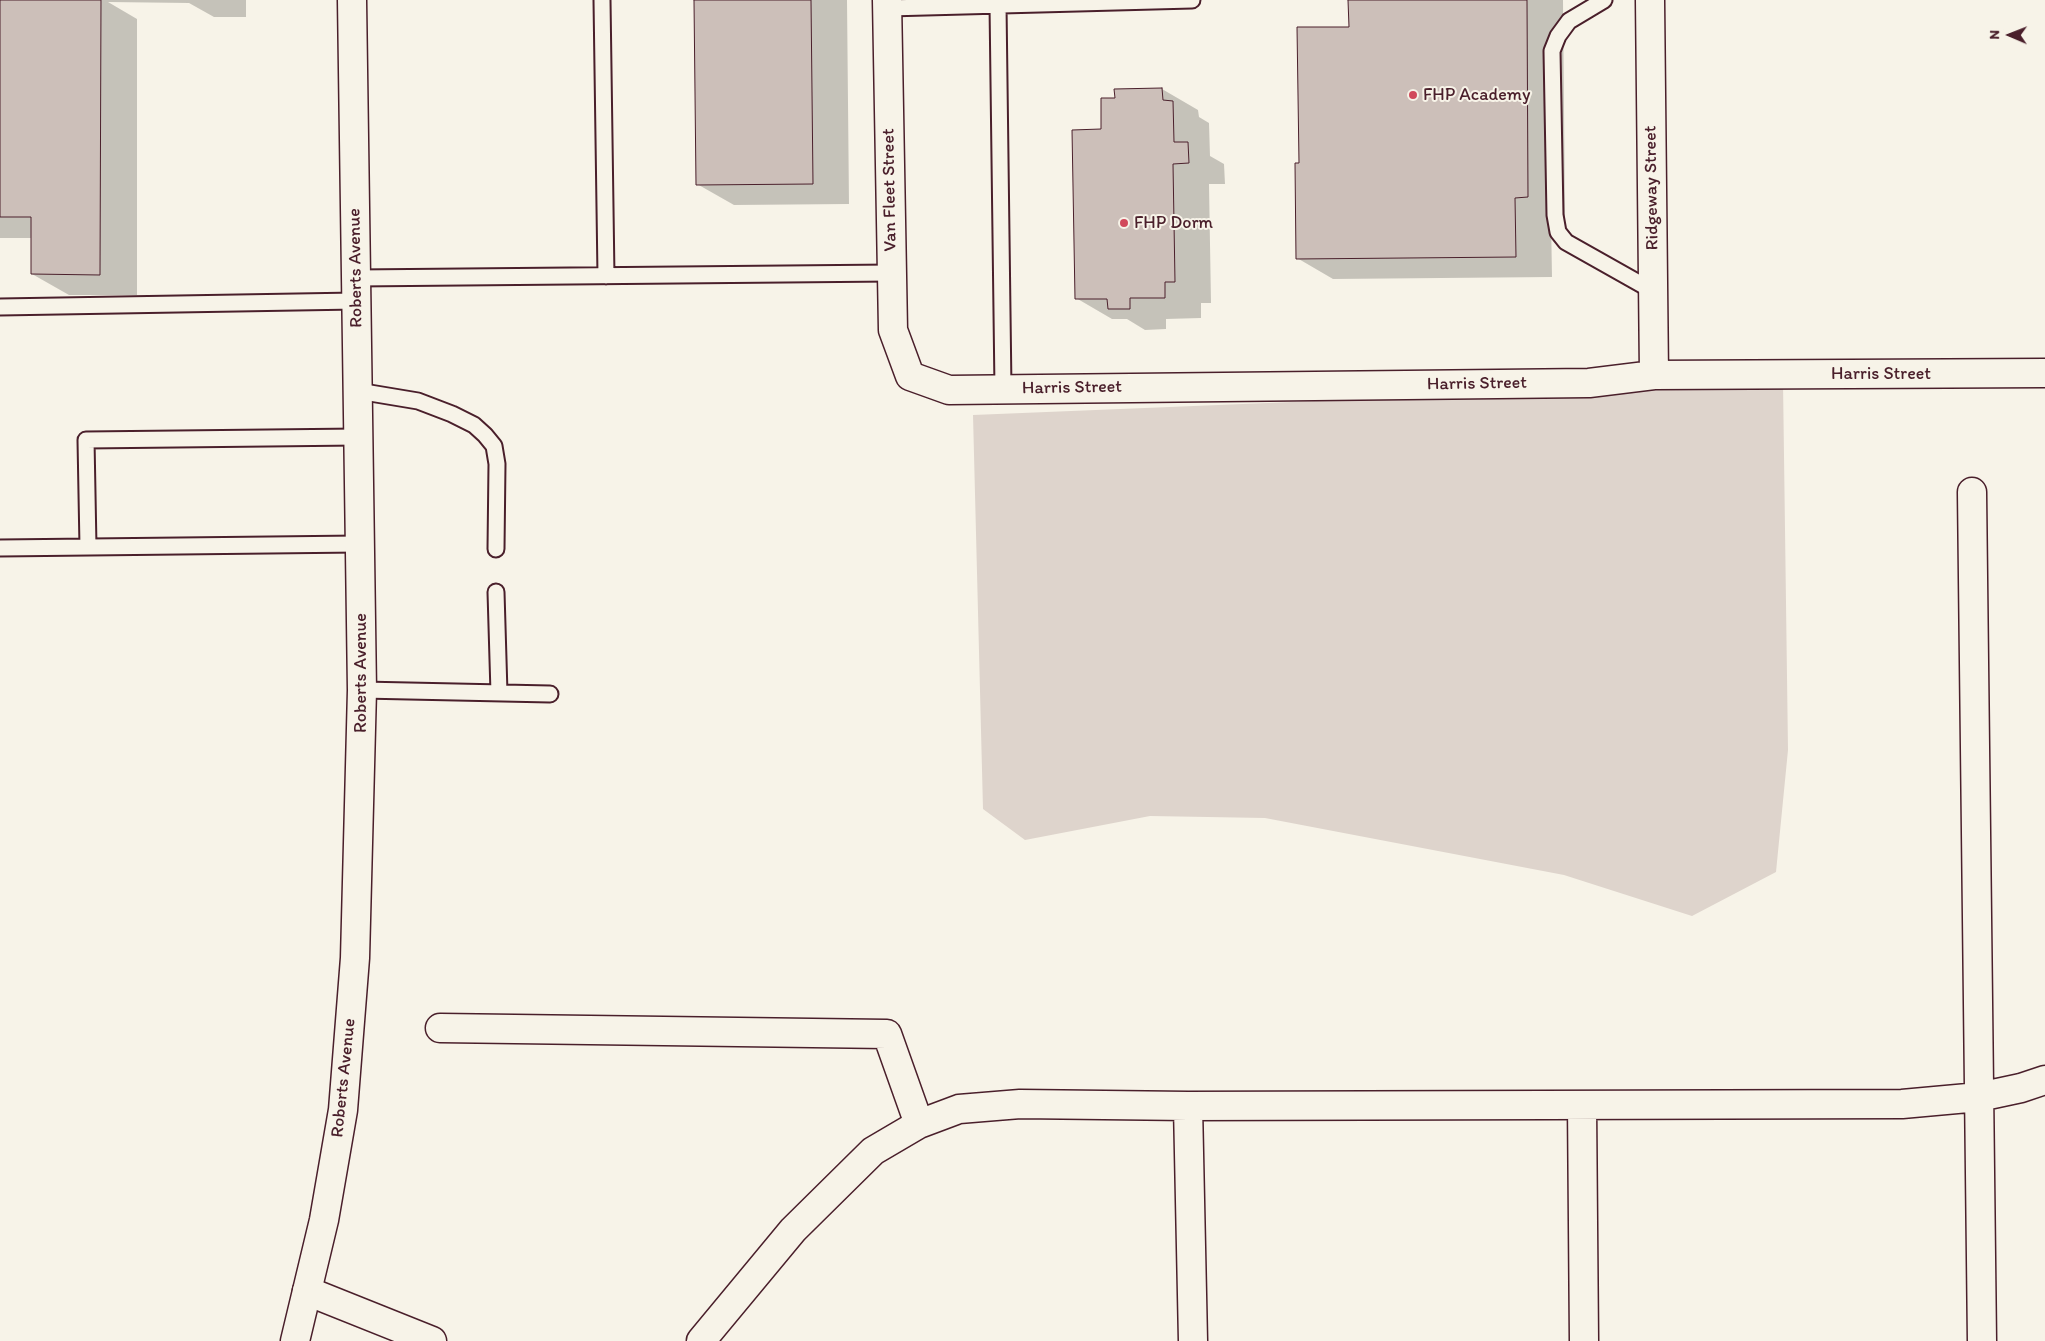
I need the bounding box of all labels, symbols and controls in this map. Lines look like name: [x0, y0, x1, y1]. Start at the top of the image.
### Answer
north arrow: [1985, 10, 2035, 60]
text: N: [1986, 30, 2003, 40]
place label: FHP Academy: [1423, 84, 1530, 106]
marker: FHP Academy: [1407, 89, 1419, 101]
street label: Ridgeway Street: [1640, 125, 1664, 251]
street label: Van Fleet Street: [878, 128, 902, 252]
street label: Roberts Avenue: [344, 208, 368, 328]
place label: FHP Dorm: [1134, 212, 1213, 234]
marker: FHP Dorm: [1118, 217, 1130, 229]
street label: Harris Street: [1831, 363, 1931, 385]
street label: Harris Street: [1427, 372, 1527, 396]
street label: Harris Street: [1022, 376, 1122, 400]
street label: Roberts Avenue: [350, 613, 372, 733]
street label: Roberts Avenue: [327, 1017, 361, 1139]

